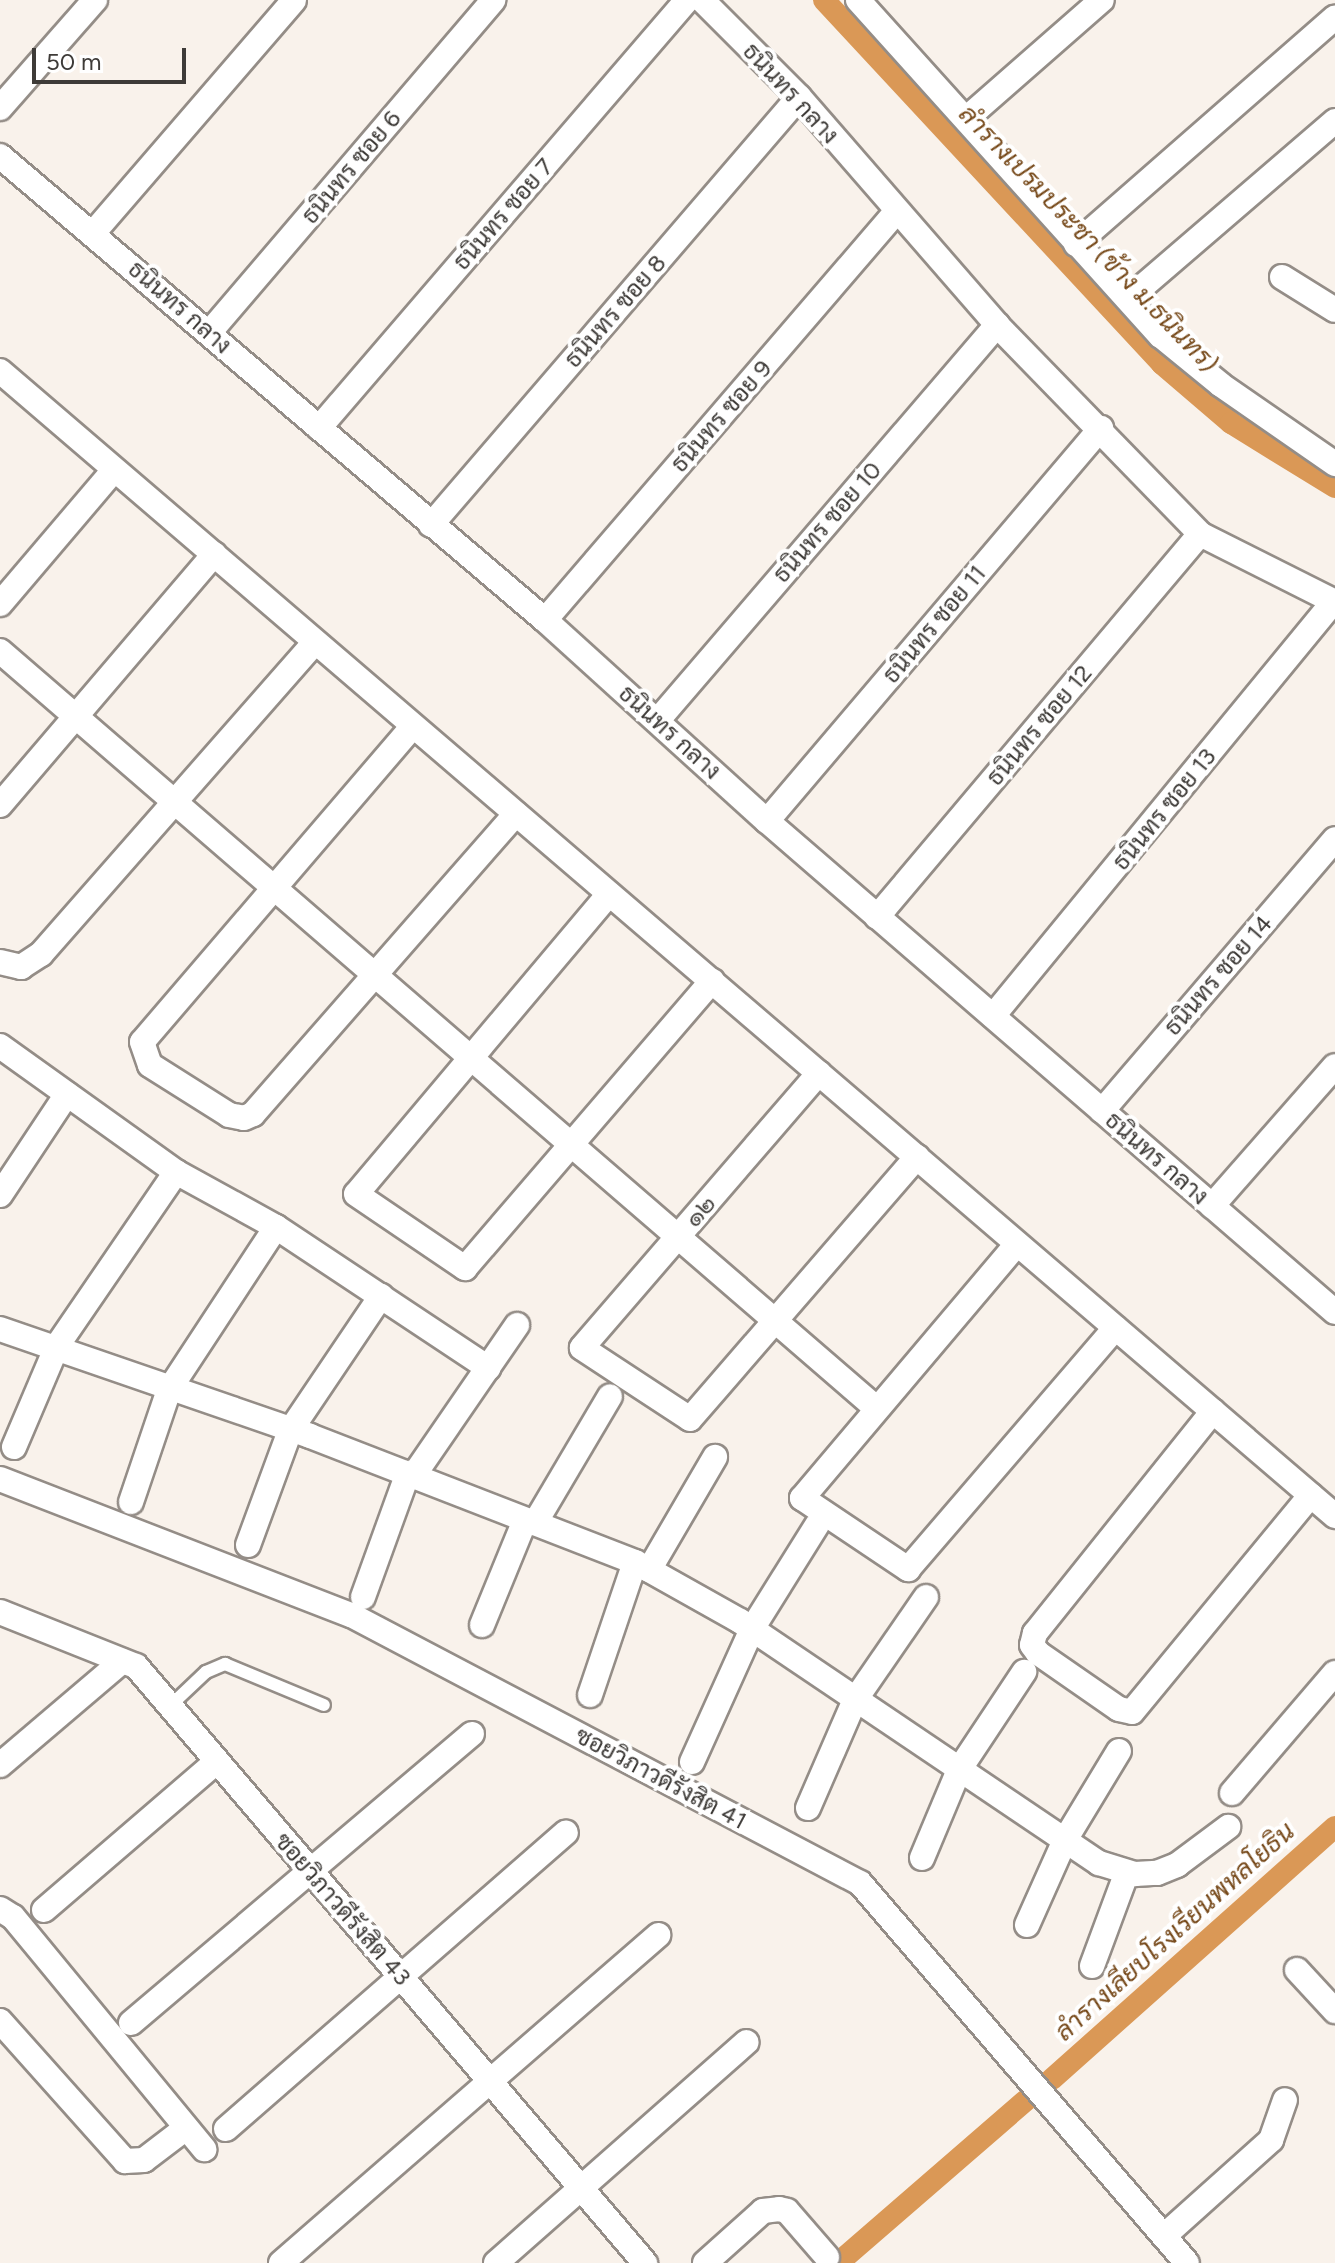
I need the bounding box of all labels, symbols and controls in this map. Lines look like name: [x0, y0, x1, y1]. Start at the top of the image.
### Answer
scale bar: [36, 32, 190, 82]
street label: ธนินทร กลาง: [737, 37, 845, 149]
text: 50 m: [46, 47, 102, 76]
water label: ลำรางเปรมประชา (ข้าง ม.ธนินทร): [952, 99, 1224, 379]
street label: ธนินทร ซอย 6: [295, 105, 407, 229]
street label: ธนินทร ซอย 7: [447, 152, 559, 276]
street label: ธนินทร ซอย 8: [558, 249, 672, 373]
street label: ธนินทร กลาง: [123, 254, 237, 360]
street label: ธนินทร ซอย 9: [665, 354, 777, 478]
street label: ธนินทร ซอย 10: [767, 456, 887, 588]
street label: ธนินทร ซอย 11: [876, 559, 992, 689]
street label: ธนินทร ซอย 12: [980, 659, 1098, 791]
street label: ธนินทร กลาง: [613, 679, 727, 785]
street label: ธนินทร ซอย 13: [1106, 742, 1222, 876]
street label: ธนินทร ซอย 14: [1158, 909, 1278, 1041]
street label: ธนินทร กลาง: [1100, 1105, 1214, 1211]
street label: ๑๒: [678, 1189, 722, 1233]
street label: ซอยวิภาวดีรังสิต 41: [571, 1721, 751, 1835]
water label: ลำรางเลียบโรงเรียนพหลโยธิน: [1049, 1816, 1301, 2048]
street label: ซอยวิภาวดีรังสิต 43: [269, 1827, 417, 1991]

